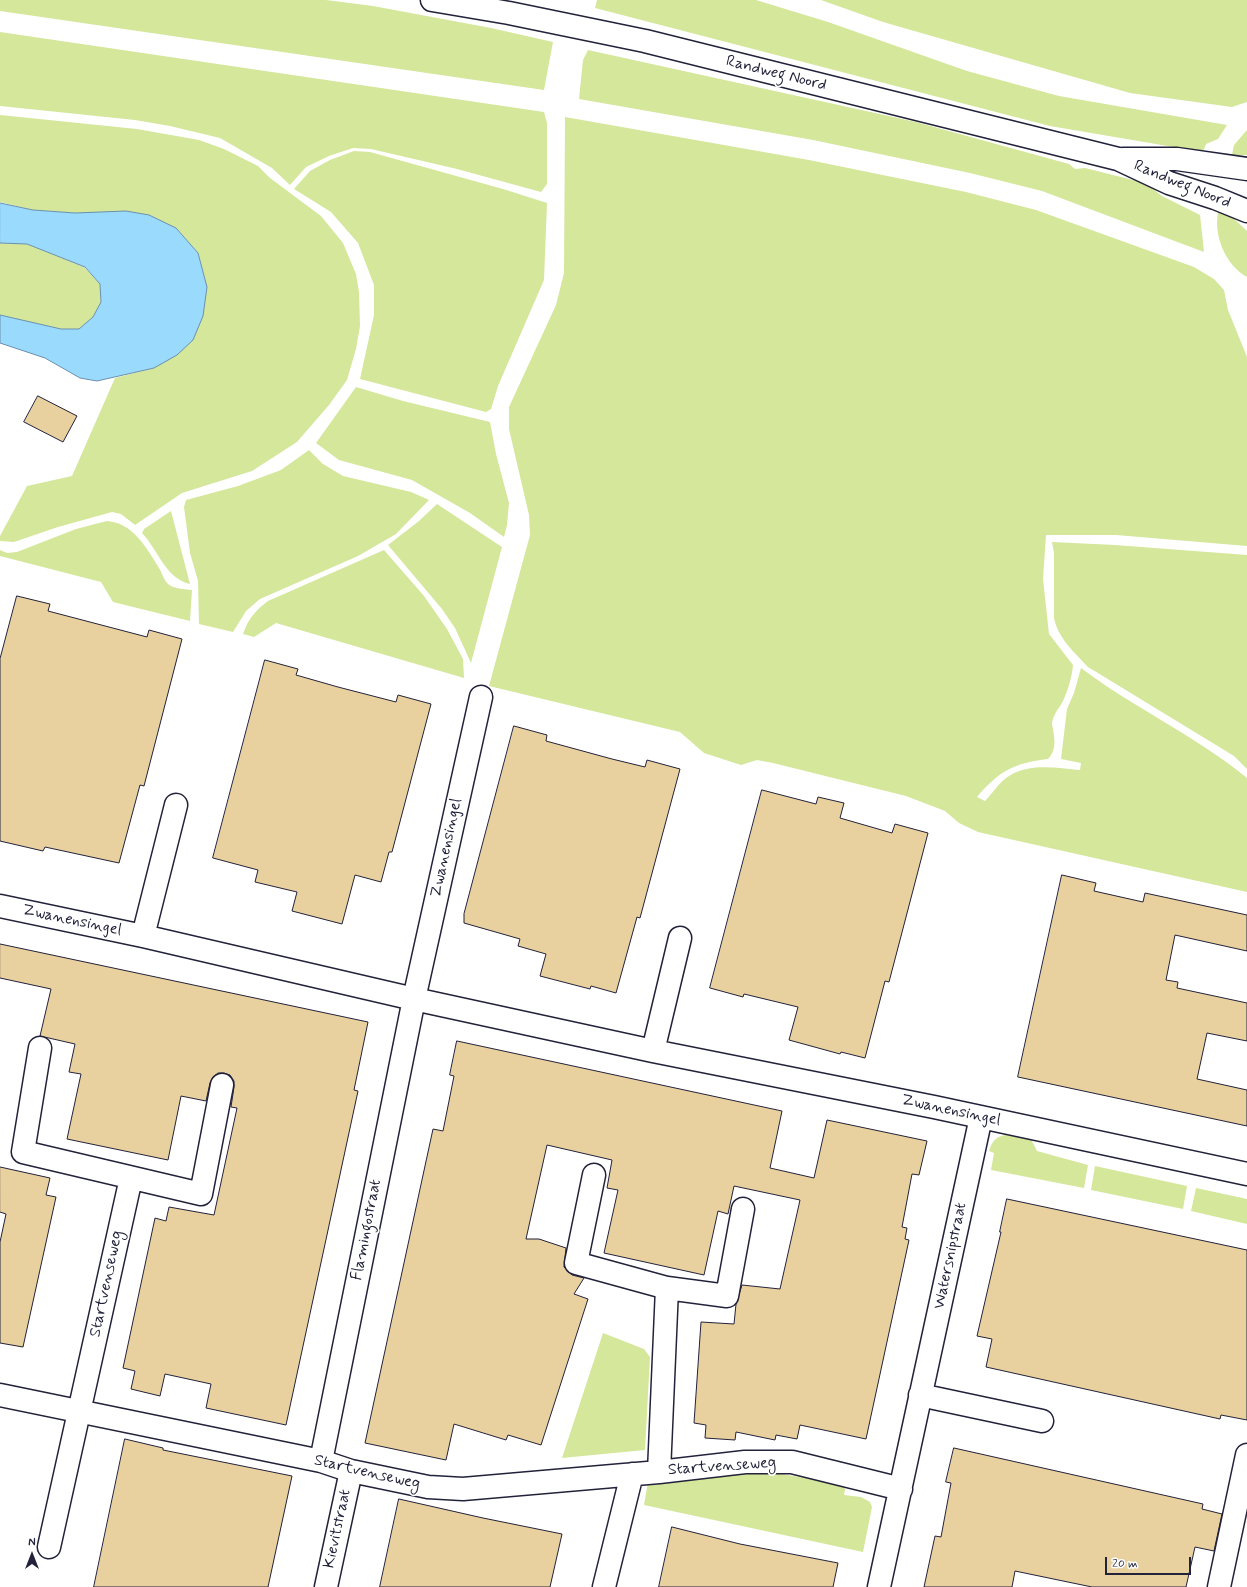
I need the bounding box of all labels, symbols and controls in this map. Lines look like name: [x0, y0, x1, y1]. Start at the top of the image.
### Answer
street label: Randweg Noord: [724, 52, 828, 96]
street label: Randweg Noord: [1131, 157, 1233, 213]
street label: Zwanensingel: [427, 797, 467, 899]
street label: Zwanensingel: [21, 901, 123, 941]
street label: Zwanensingel: [900, 1091, 1002, 1131]
street label: Flamingostraat: [348, 1178, 386, 1282]
street label: Watersnipstraat: [930, 1201, 972, 1311]
street label: Startvenseweg: [86, 1229, 128, 1339]
street label: Startvenseweg: [312, 1451, 422, 1495]
street label: Startvenseweg: [667, 1454, 777, 1480]
street label: Kievitstraat: [320, 1488, 356, 1570]
north arrow: [12, 1535, 52, 1575]
text: N: [28, 1536, 36, 1550]
scale bar: [1107, 1549, 1193, 1575]
text: 20 m: [1112, 1556, 1138, 1572]

